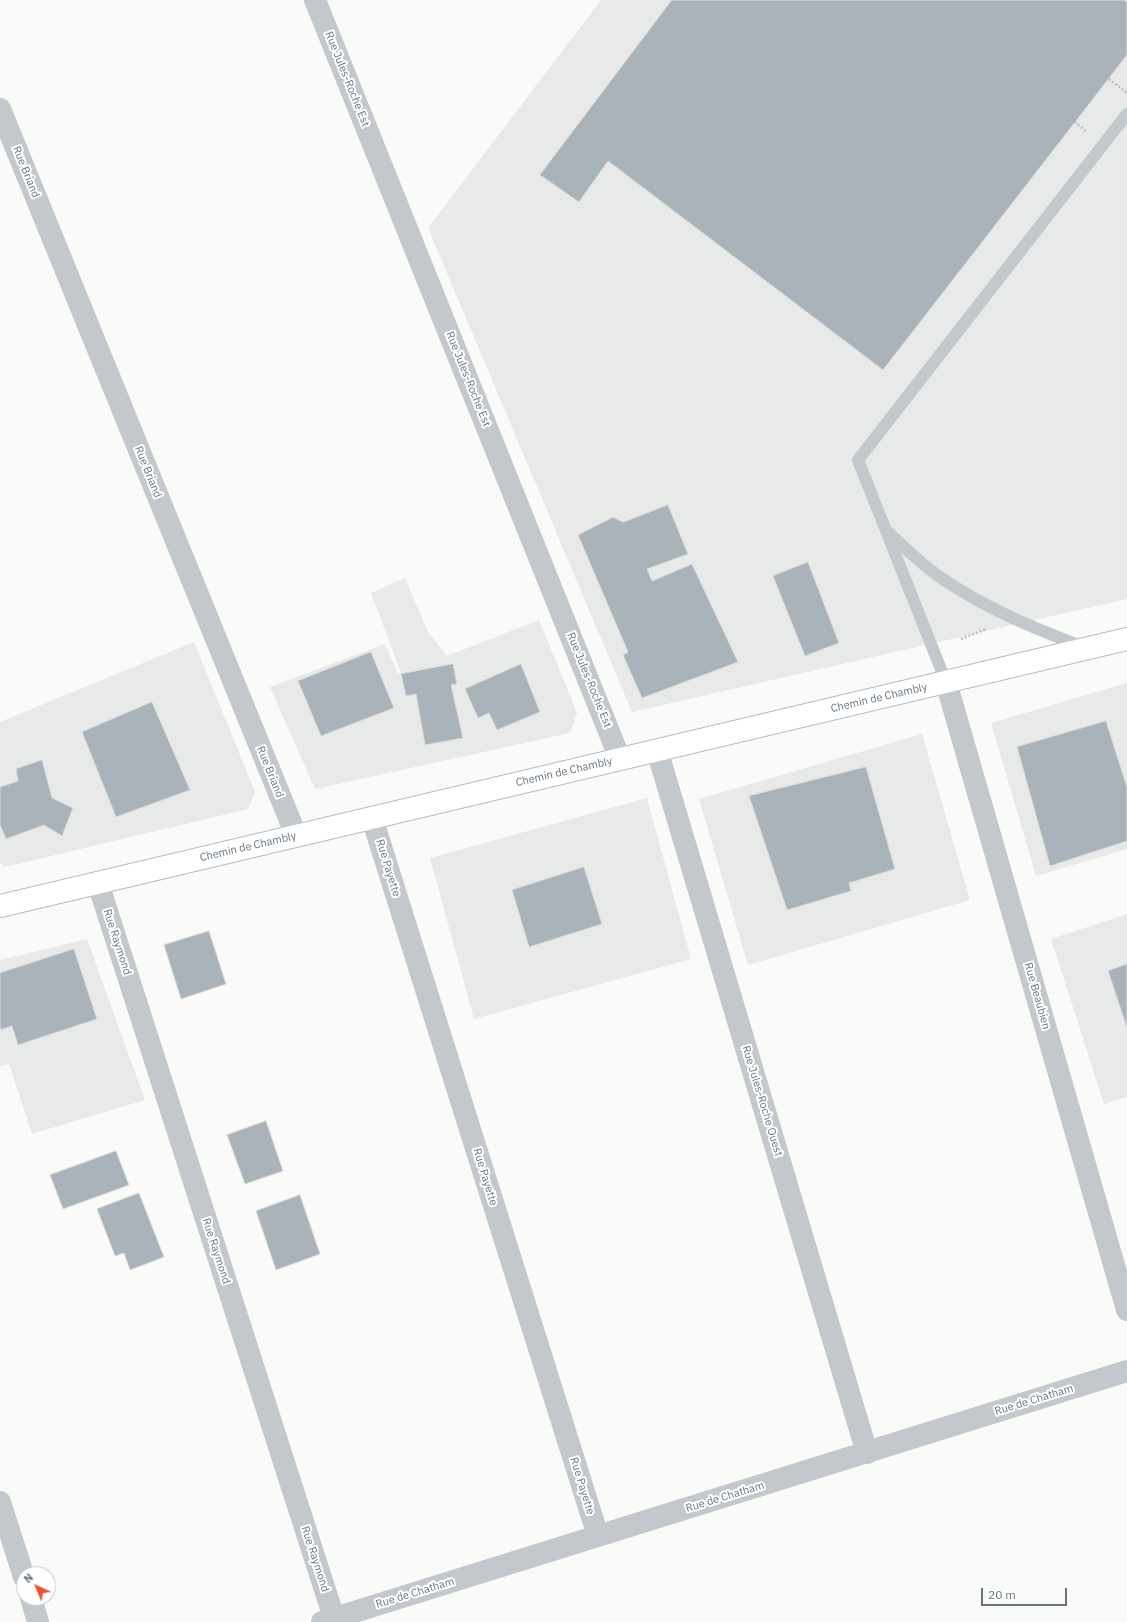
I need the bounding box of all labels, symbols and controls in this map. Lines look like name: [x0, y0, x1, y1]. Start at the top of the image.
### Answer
street label: Rue Jules-Roche Est: [322, 29, 372, 129]
street label: Rue Briand: [10, 144, 42, 200]
street label: Rue Jules-Roche Est: [443, 329, 493, 429]
street label: Rue Briand: [132, 444, 164, 500]
street label: Rue Jules-Roche Est: [564, 630, 614, 730]
street label: Chemin de Chambly: [829, 680, 929, 716]
street label: Rue Briand: [254, 744, 286, 800]
street label: Chemin de Chambly: [514, 754, 614, 790]
street label: Chemin de Chambly: [198, 829, 298, 865]
street label: Rue Payette: [373, 838, 403, 898]
street label: Rue Raymond: [100, 907, 134, 977]
street label: Rue Beaubien: [1021, 961, 1053, 1031]
street label: Rue Jules-Roche Ouest: [739, 1044, 785, 1158]
street label: Rue Payette: [470, 1147, 500, 1207]
street label: Rue Raymond: [199, 1216, 233, 1286]
street label: Rue de Chatham: [993, 1382, 1075, 1418]
street label: Rue Payette: [567, 1456, 597, 1516]
street label: Rue de Chatham: [684, 1479, 766, 1515]
street label: Rue Raymond: [298, 1524, 332, 1594]
north arrow: [16, 1566, 56, 1606]
text: N: [21, 1570, 36, 1586]
street label: Rue de Chatham: [374, 1575, 456, 1611]
scale bar: [983, 1580, 1069, 1606]
text: 20 m: [988, 1587, 1016, 1602]

